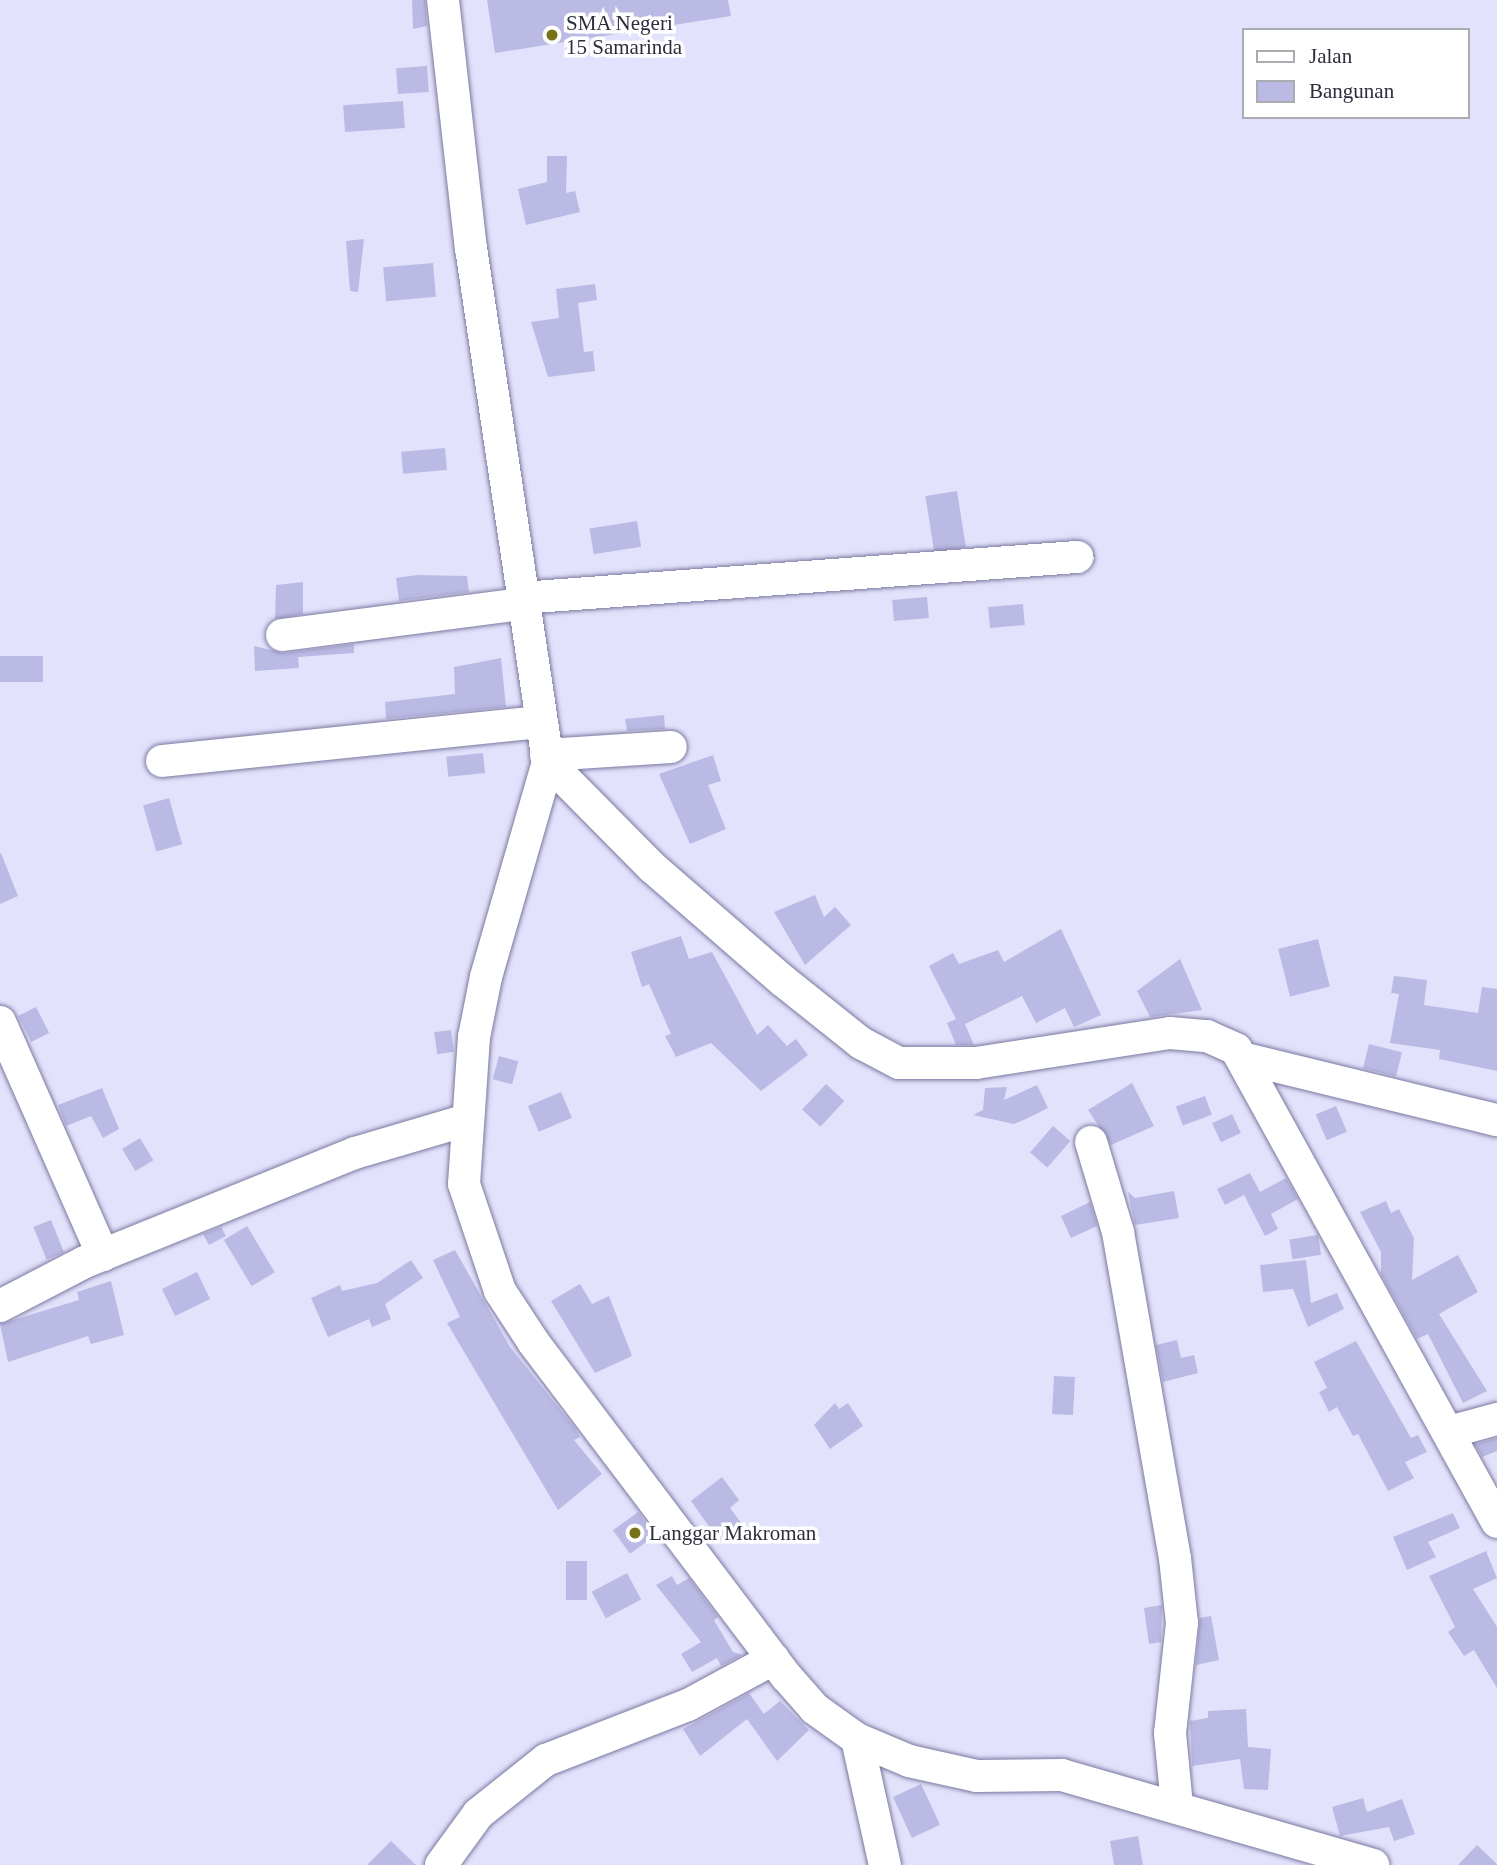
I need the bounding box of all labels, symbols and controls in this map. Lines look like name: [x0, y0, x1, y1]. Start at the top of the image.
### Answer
place label: SMA Negeri 15 Samarinda: [566, 10, 682, 60]
marker: SMA Negeri 15 Samarinda: [544, 27, 560, 43]
legend: [1242, 28, 1469, 119]
text: Jalan: [1309, 44, 1352, 68]
text: Bangunan: [1309, 79, 1394, 103]
place label: Langgar Makroman: [649, 1520, 816, 1546]
marker: Langgar Makroman: [627, 1525, 643, 1541]

